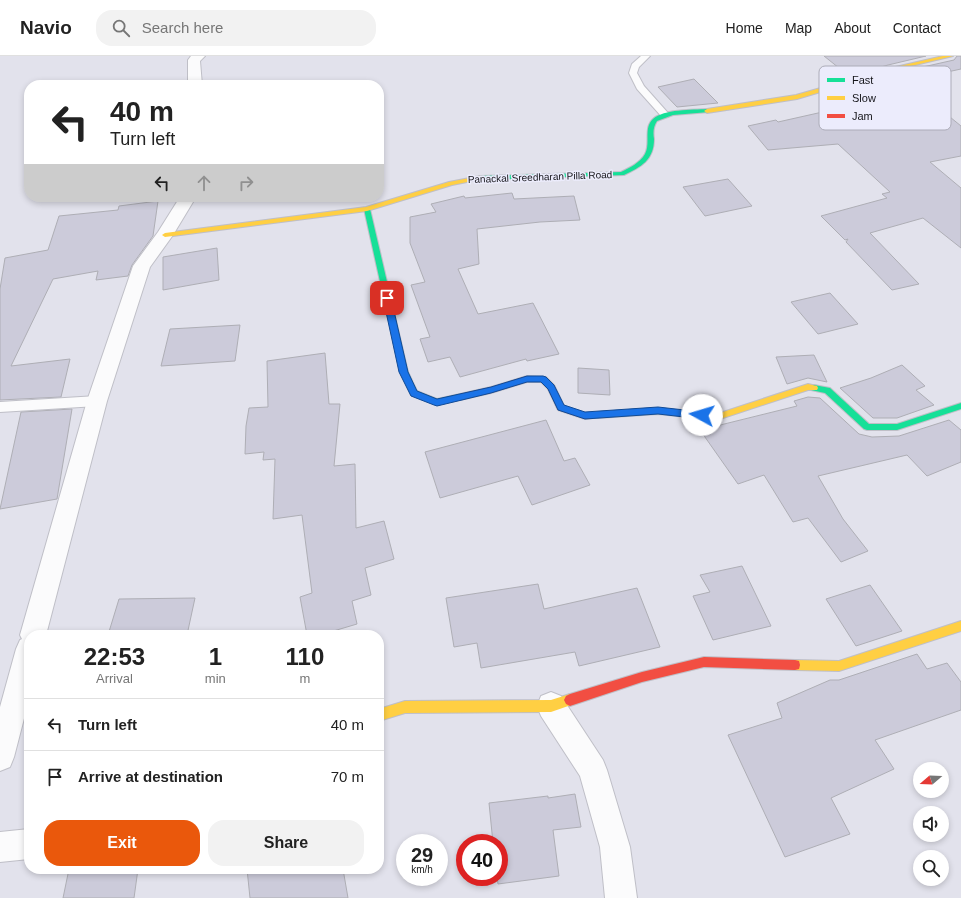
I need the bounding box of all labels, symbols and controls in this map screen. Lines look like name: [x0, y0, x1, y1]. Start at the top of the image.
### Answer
search box: [96, 10, 376, 46]
text: Navio: [20, 17, 72, 38]
icon: search: [110, 17, 132, 39]
text: Search here: [142, 19, 223, 36]
text: Home: [726, 20, 763, 36]
text: Map: [785, 20, 812, 36]
text: About: [834, 20, 871, 36]
text: Contact: [893, 20, 941, 36]
legend: [819, 66, 951, 130]
text: Fast: [852, 74, 873, 86]
text: Slow: [852, 92, 876, 104]
icon: left: [44, 96, 96, 148]
text: 40 m: [110, 96, 174, 127]
text: Jam: [852, 110, 873, 122]
text: Turn left: [110, 129, 175, 149]
street label: Panackal Sreedharan Pilla Road: [468, 169, 612, 185]
icon: left: [151, 172, 173, 194]
icon: ahead: [193, 172, 215, 194]
icon: right: [235, 172, 257, 194]
pin: [370, 281, 404, 315]
icon: arrive: [376, 287, 398, 309]
position arrow: [681, 394, 723, 436]
text: 22:53: [84, 643, 145, 670]
text: 1: [209, 643, 222, 670]
text: 110: [286, 643, 324, 670]
text: Arrival: [96, 671, 133, 686]
text: min: [205, 671, 226, 686]
text: m: [299, 671, 310, 686]
icon: left: [44, 714, 66, 736]
text: Turn left: [78, 716, 137, 733]
text: 40 m: [331, 716, 364, 733]
north arrow: [913, 762, 949, 798]
map controls: [913, 762, 949, 886]
icon: arrive: [44, 766, 66, 788]
text: Arrive at destination: [78, 768, 223, 785]
text: 70 m: [331, 768, 364, 785]
button: sound: [913, 806, 949, 842]
button: Exit: [44, 820, 200, 866]
button: Share: [208, 820, 364, 866]
speed limit sign: 40: [456, 834, 508, 886]
text: 29: [411, 844, 433, 866]
button: search: [913, 850, 949, 886]
text: km/h: [411, 864, 433, 875]

